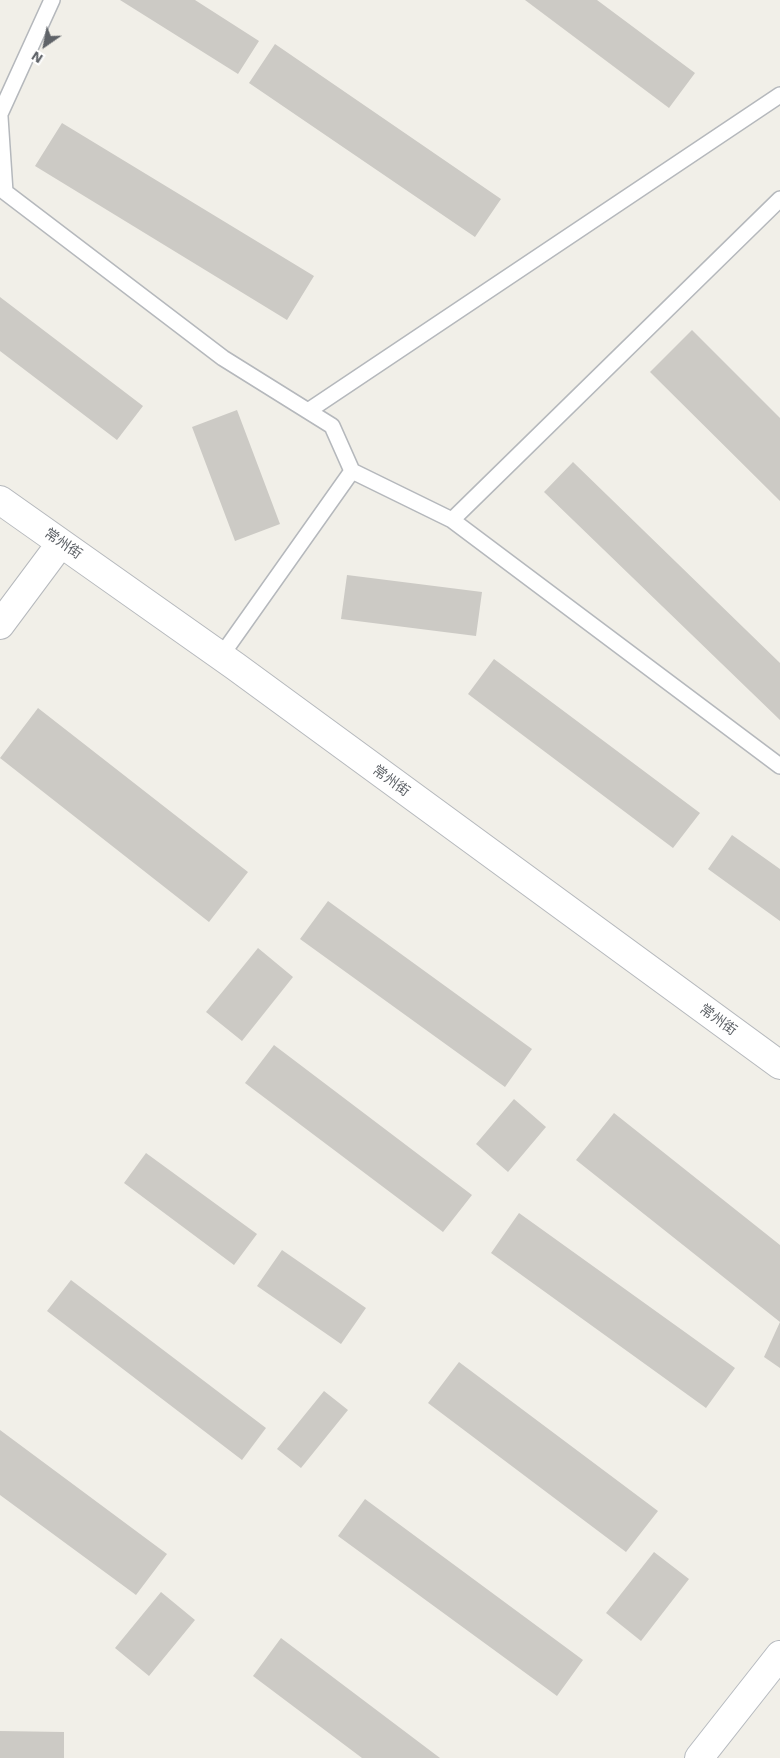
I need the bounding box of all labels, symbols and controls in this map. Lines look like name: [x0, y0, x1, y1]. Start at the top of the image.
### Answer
north arrow: [20, 20, 70, 70]
text: N: [28, 48, 46, 67]
street label: 常州街: [41, 525, 85, 563]
street label: 常州街: [369, 762, 413, 800]
street label: 常州街: [696, 1001, 740, 1039]

